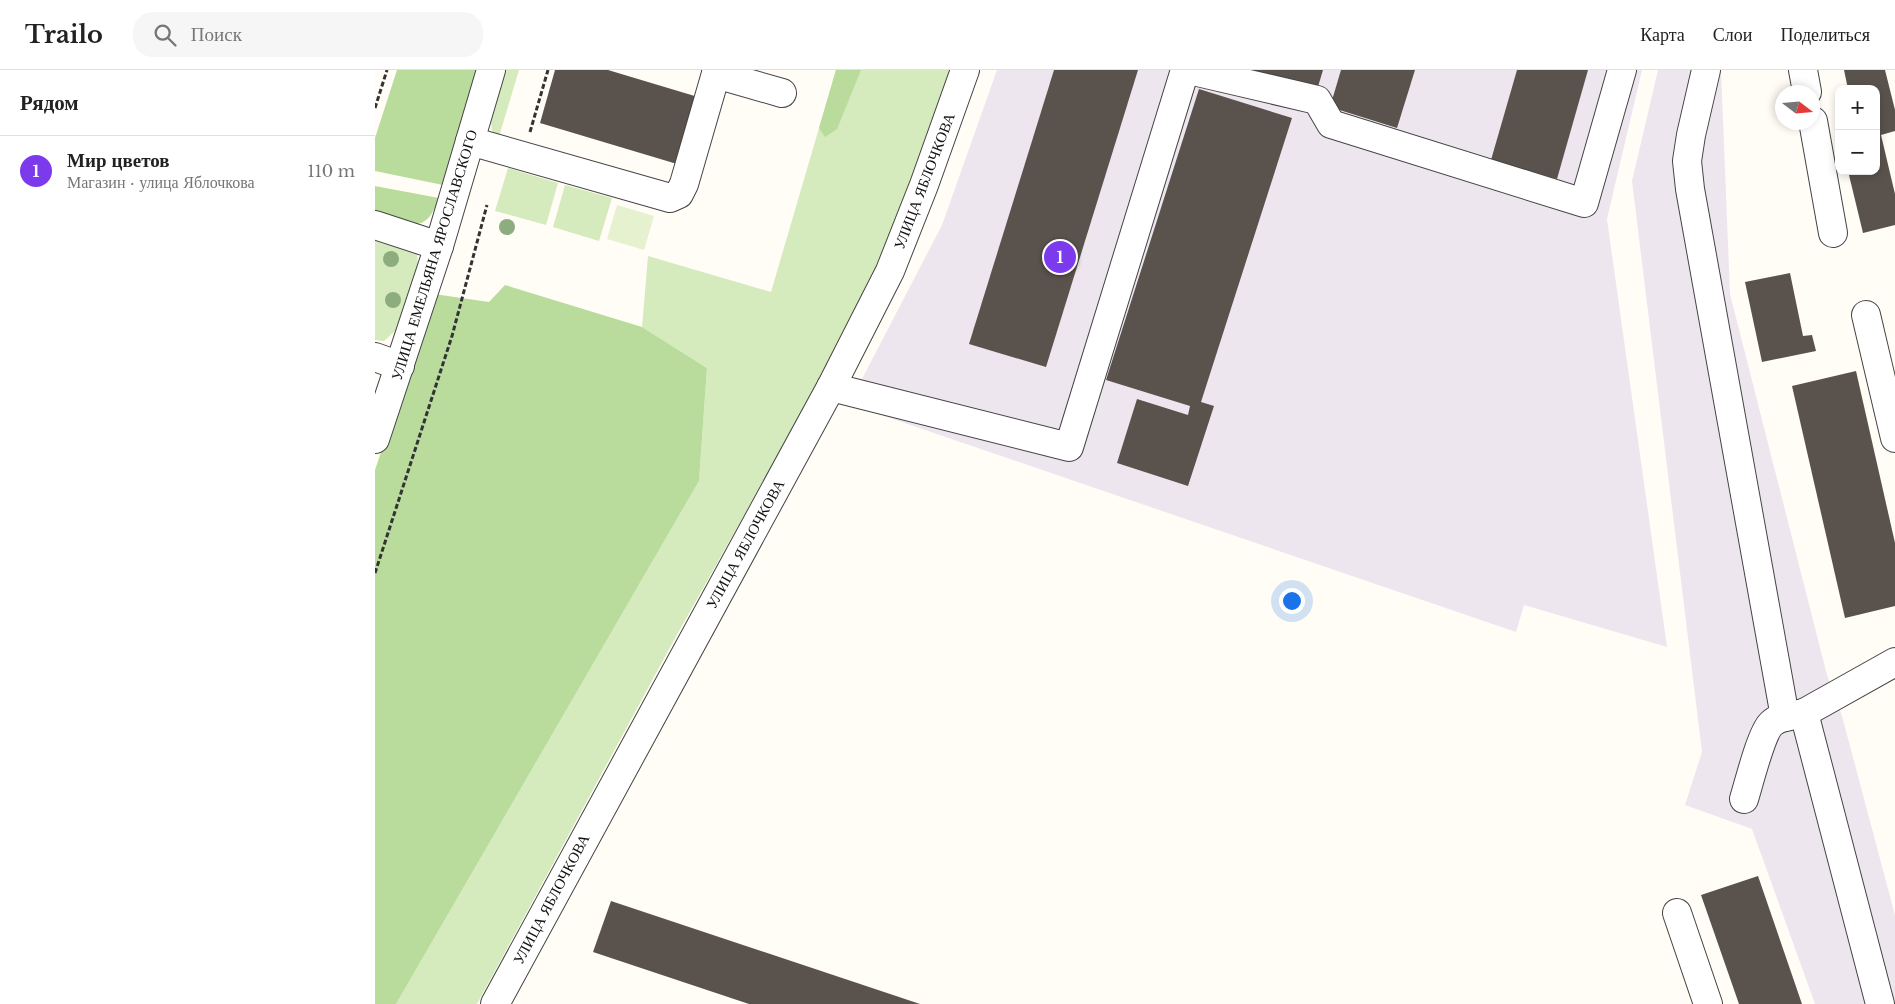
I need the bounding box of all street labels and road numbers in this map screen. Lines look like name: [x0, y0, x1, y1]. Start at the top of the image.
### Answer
street label: УЛИЦА ЯБЛОЧКОВА: [889, 110, 959, 252]
street label: УЛИЦА ЕМЕЛЬЯНА ЯРОСЛАВСКОГО: [387, 127, 481, 383]
street label: УЛИЦА ЯБЛОЧКОВА: [702, 476, 789, 612]
street label: УЛИЦА ЯБЛОЧКОВА: [509, 830, 593, 967]

